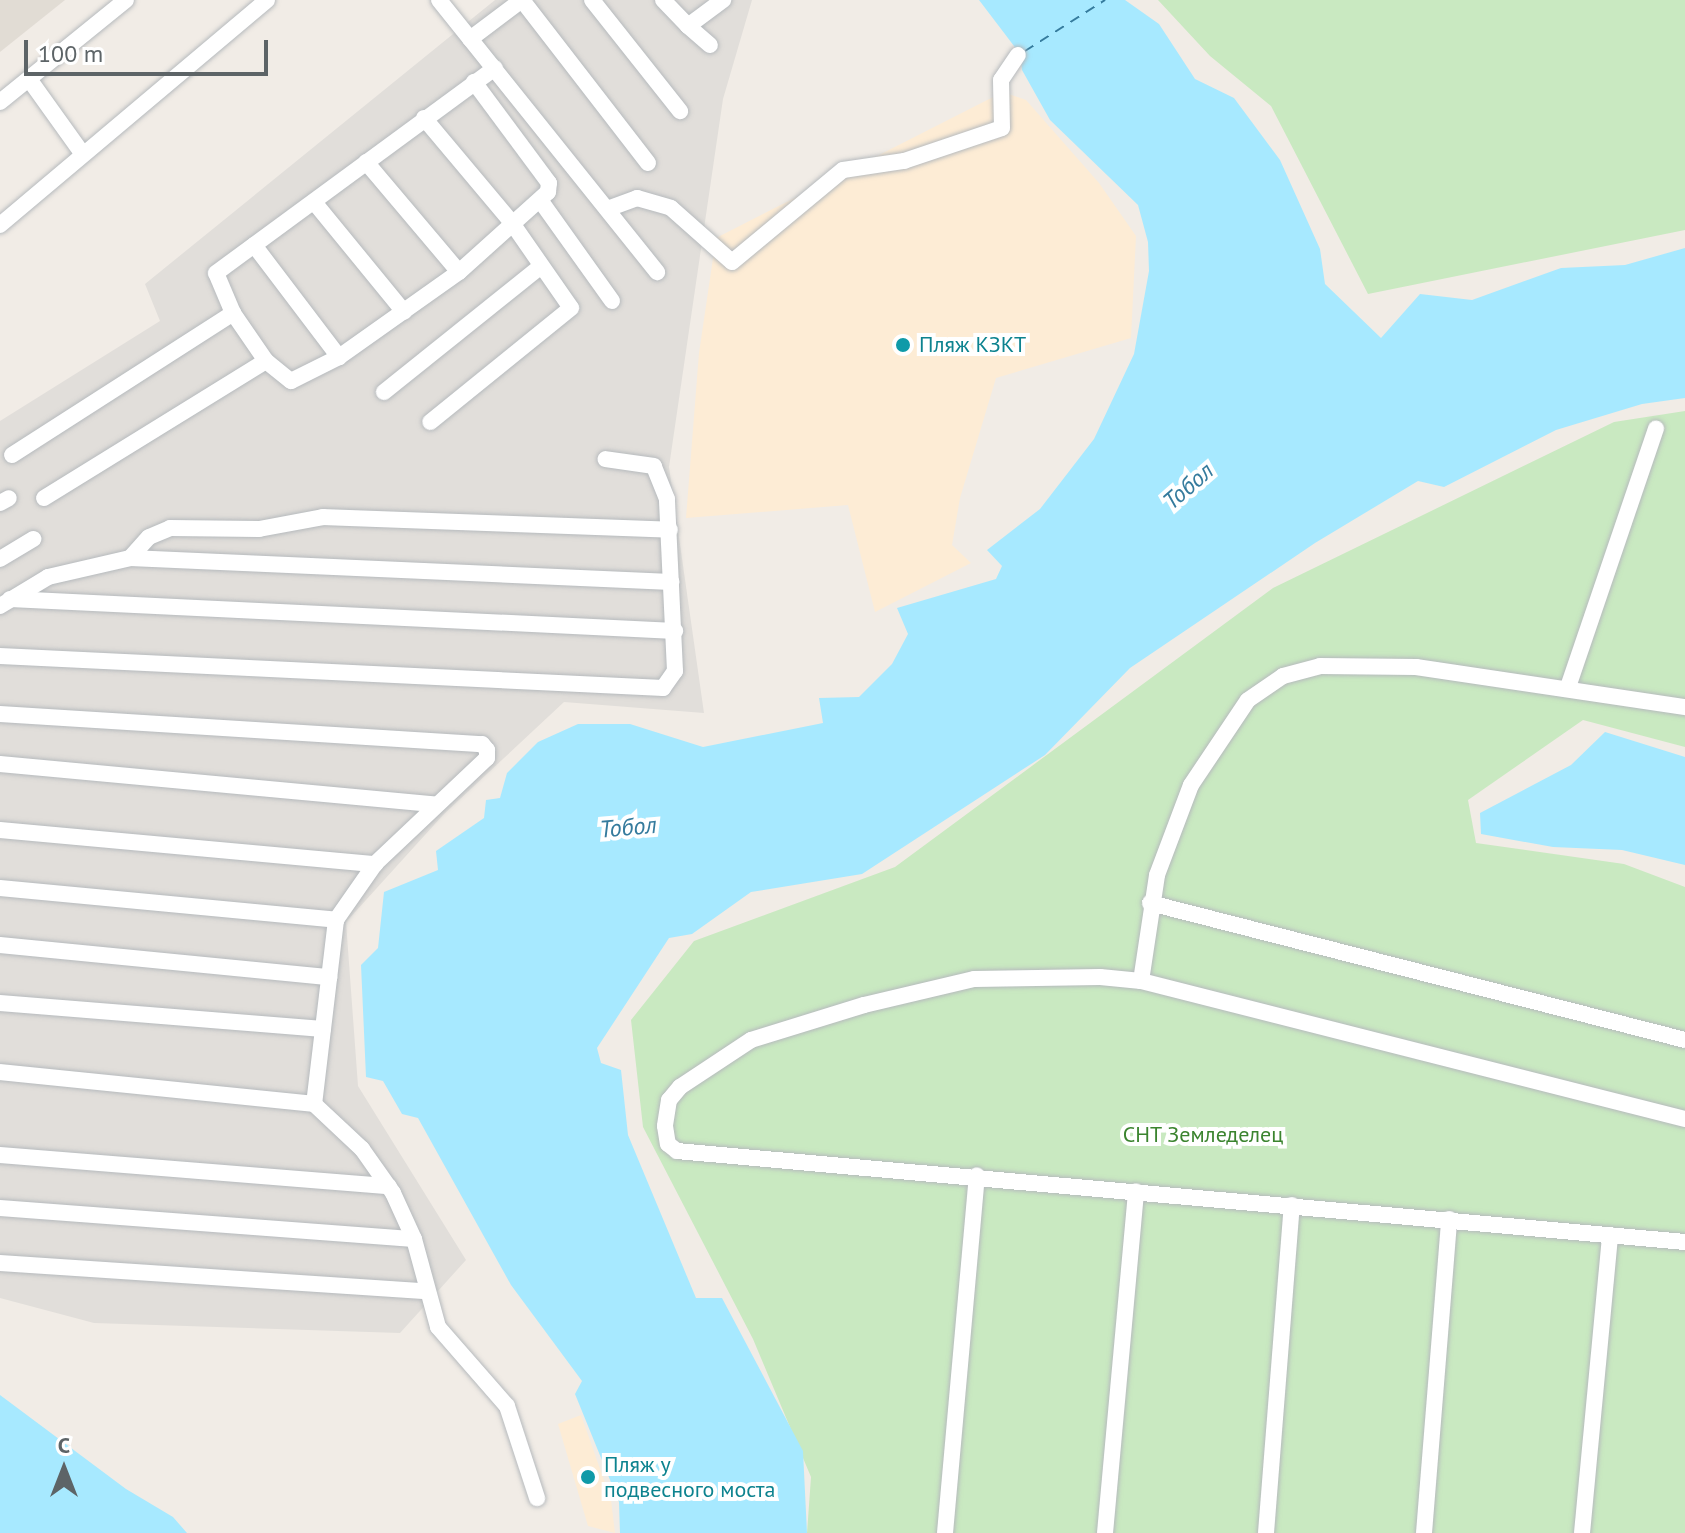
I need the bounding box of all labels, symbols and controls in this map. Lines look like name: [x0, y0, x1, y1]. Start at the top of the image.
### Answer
scale bar: [28, 24, 272, 74]
text: 100 m: [38, 38, 103, 69]
place label: Пляж КЗКТ: [919, 332, 1026, 358]
marker: Пляж КЗКТ: [894, 336, 912, 354]
water label: Тобол: [1157, 456, 1219, 516]
water label: Тобол: [598, 810, 658, 844]
park label: СНТ Земледелец: [1122, 1122, 1284, 1148]
north arrow: [24, 1429, 104, 1509]
text: С: [58, 1431, 70, 1459]
place label: Пляж у подвесного моста: [604, 1451, 775, 1502]
marker: Пляж у подвесного моста: [579, 1468, 597, 1486]

